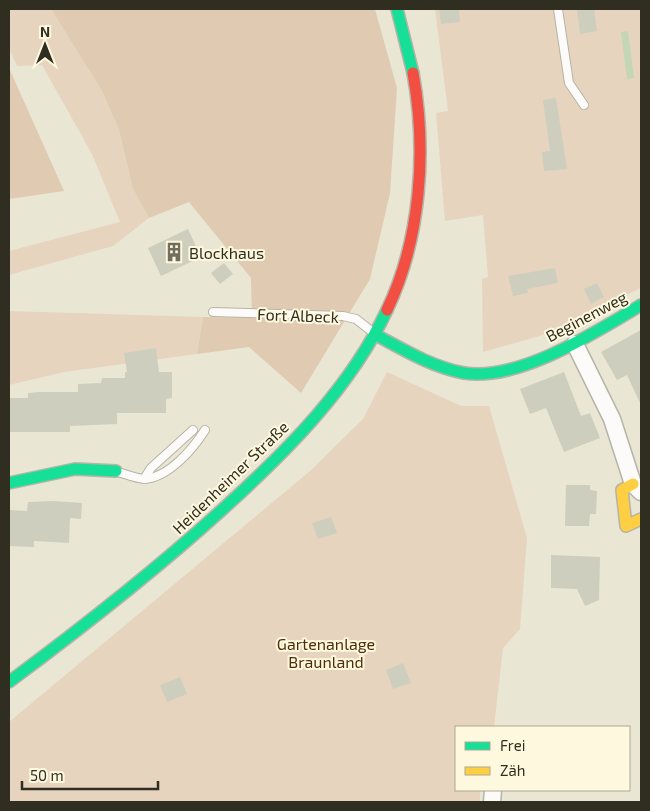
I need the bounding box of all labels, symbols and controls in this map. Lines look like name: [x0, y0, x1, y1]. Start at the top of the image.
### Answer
north arrow: [20, 20, 70, 70]
text: N: [40, 23, 50, 40]
building icon: Blockhaus: [163, 241, 185, 263]
place label: Blockhaus: [189, 243, 264, 262]
street label: Beginenweg: [542, 287, 630, 345]
street label: Fort Albeck: [257, 304, 339, 326]
street label: Heidenheimer Straße: [168, 417, 292, 537]
park label: Gartenanlage Braunland: [277, 634, 375, 671]
legend: [455, 726, 630, 791]
text: Frei: [500, 736, 525, 754]
scale bar: [22, 758, 159, 790]
text: Zäh: [500, 761, 525, 779]
text: 50 m: [30, 766, 64, 784]

